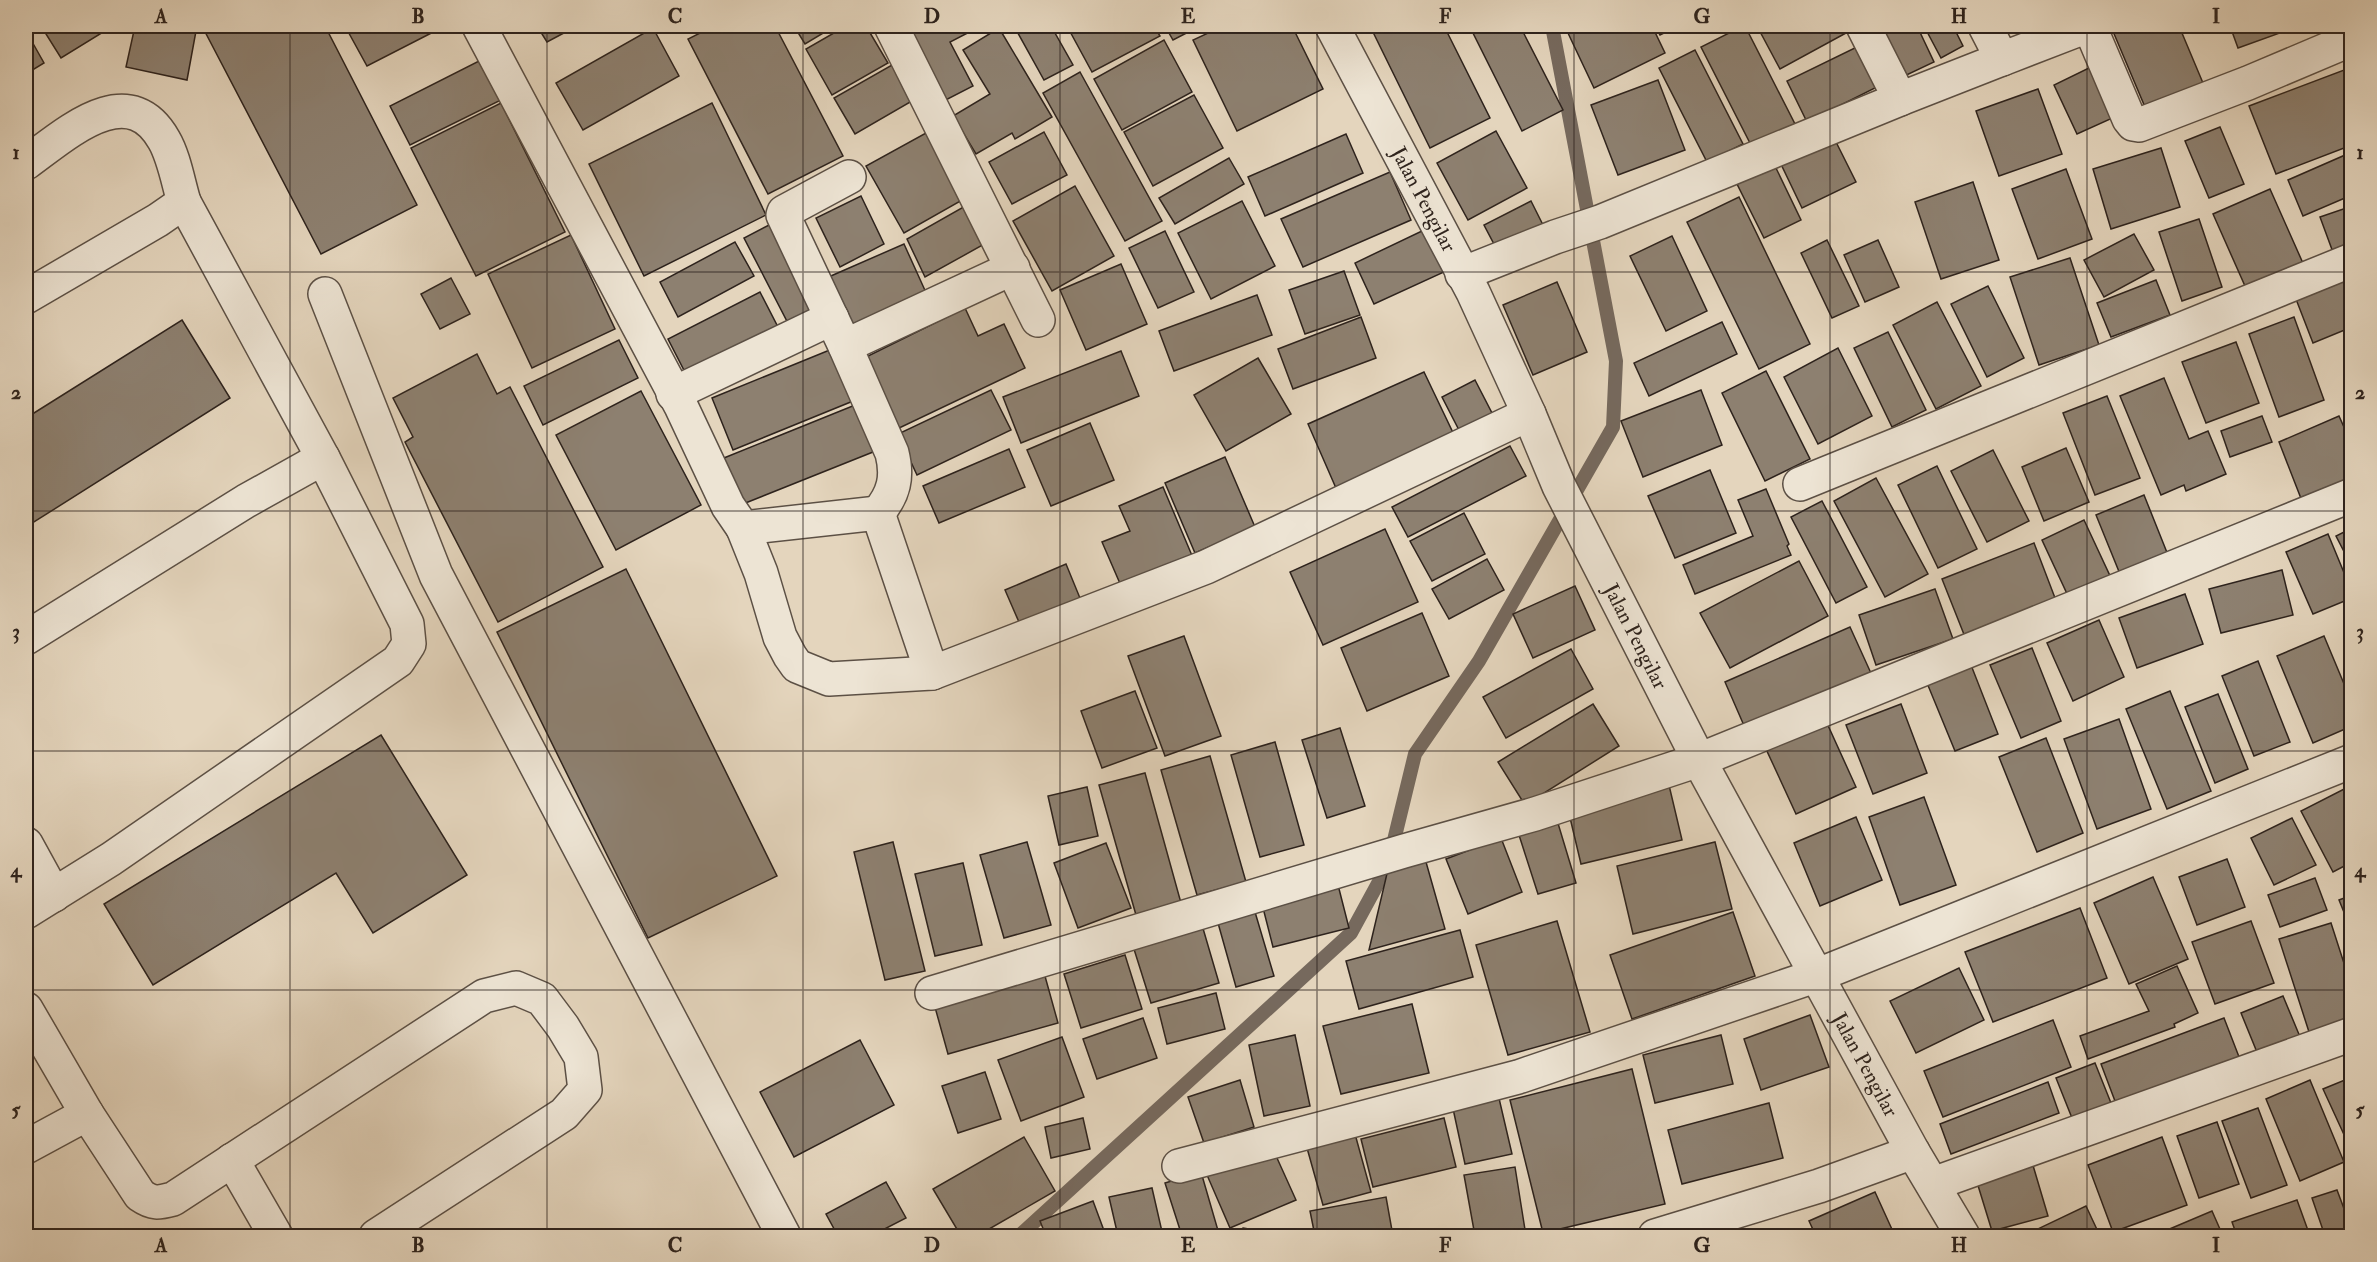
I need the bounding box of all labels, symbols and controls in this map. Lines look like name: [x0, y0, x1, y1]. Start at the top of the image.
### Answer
text: A: [154, 4, 168, 29]
text: B: [411, 4, 425, 29]
text: C: [668, 4, 682, 29]
text: D: [924, 4, 940, 29]
text: E: [1181, 4, 1196, 29]
text: F: [1439, 4, 1452, 29]
text: G: [1694, 4, 1711, 29]
text: H: [1951, 4, 1967, 29]
text: I: [2212, 4, 2220, 29]
text: 1: [12, 140, 20, 165]
text: 1: [2356, 140, 2364, 165]
street label: Jalan Pengilar: [1384, 141, 1463, 257]
text: 2: [11, 380, 21, 405]
text: 2: [2355, 380, 2365, 405]
street label: Jalan Pengilar: [1597, 578, 1674, 694]
text: 3: [12, 619, 20, 644]
text: 3: [2356, 619, 2364, 644]
text: 4: [10, 858, 23, 883]
text: 4: [2354, 858, 2367, 883]
street label: Jalan Pengilar: [1825, 1007, 1905, 1122]
text: 5: [12, 1097, 22, 1122]
text: 5: [2356, 1097, 2366, 1122]
text: A: [154, 1233, 168, 1258]
text: B: [411, 1233, 425, 1258]
text: C: [668, 1233, 682, 1258]
text: D: [924, 1233, 940, 1258]
text: E: [1181, 1233, 1196, 1258]
text: F: [1439, 1233, 1452, 1258]
text: G: [1694, 1233, 1711, 1258]
text: H: [1951, 1233, 1967, 1258]
text: I: [2212, 1233, 2220, 1258]

